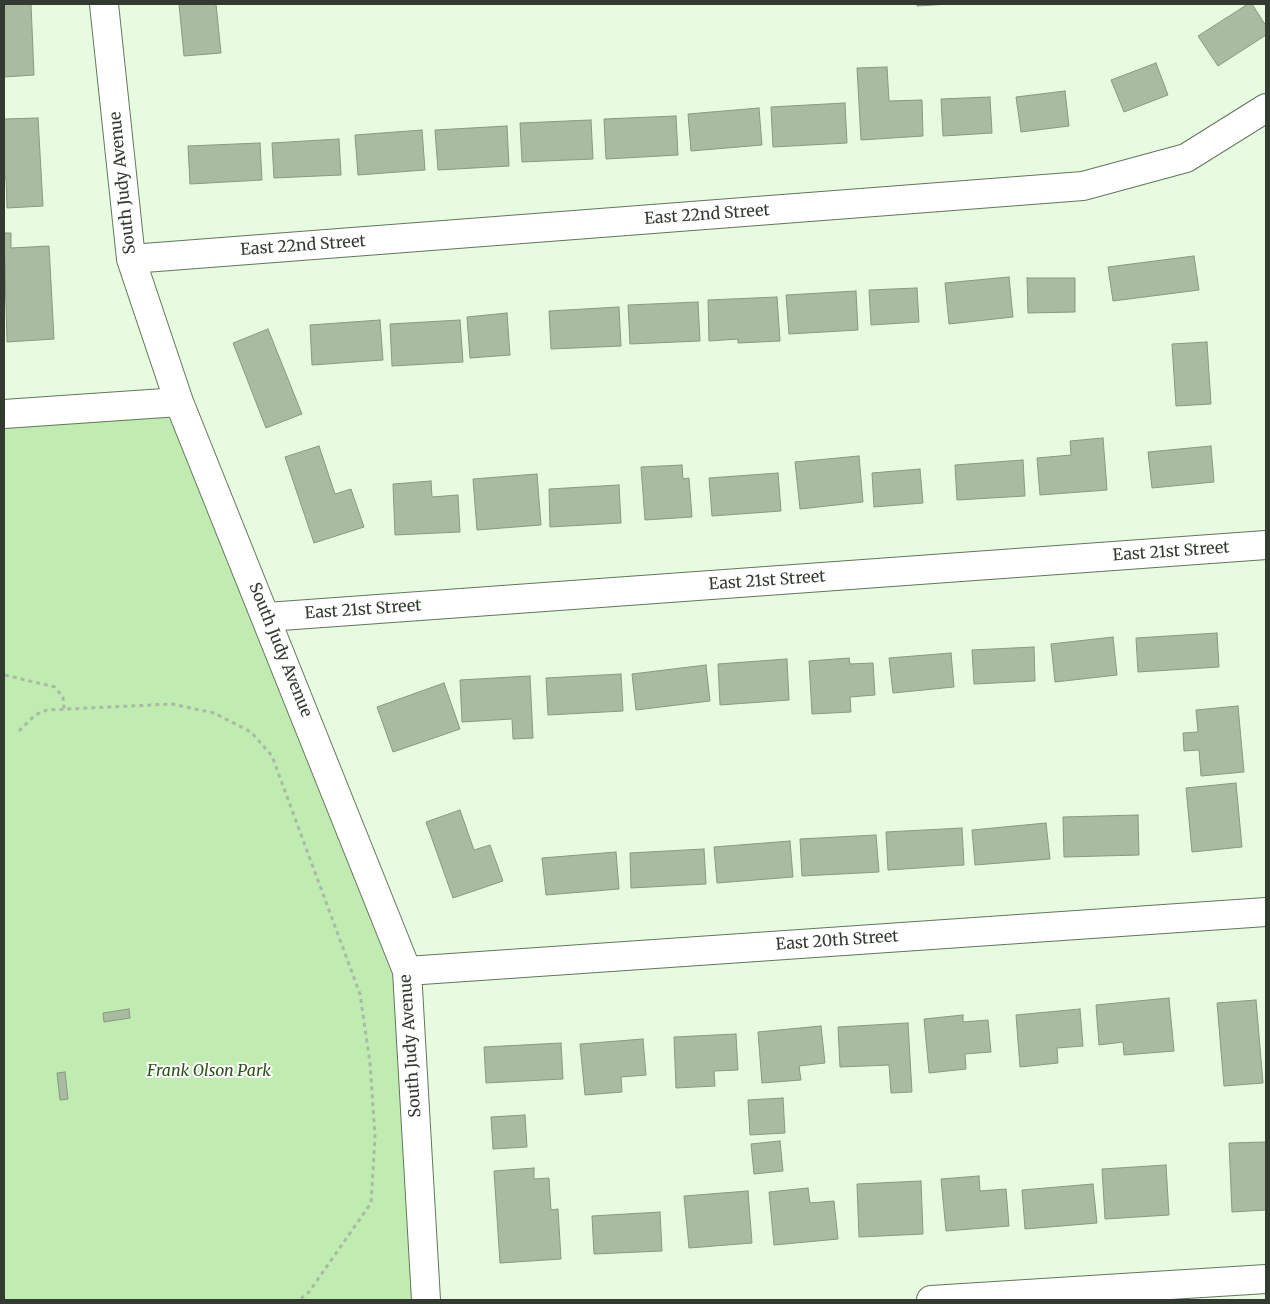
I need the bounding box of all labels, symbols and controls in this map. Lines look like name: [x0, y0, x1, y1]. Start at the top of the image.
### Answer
street label: South Judy Avenue: [106, 111, 140, 255]
street label: East 22nd Street: [644, 201, 770, 229]
street label: East 22nd Street: [240, 232, 366, 260]
street label: East 21st Street: [1112, 538, 1230, 566]
street label: East 21st Street: [708, 567, 826, 595]
street label: South Judy Avenue: [244, 580, 316, 720]
street label: East 21st Street: [304, 596, 422, 624]
street label: East 20th Street: [775, 927, 899, 955]
street label: South Judy Avenue: [396, 974, 426, 1118]
park label: Frank Olson Park: [147, 1061, 271, 1081]

